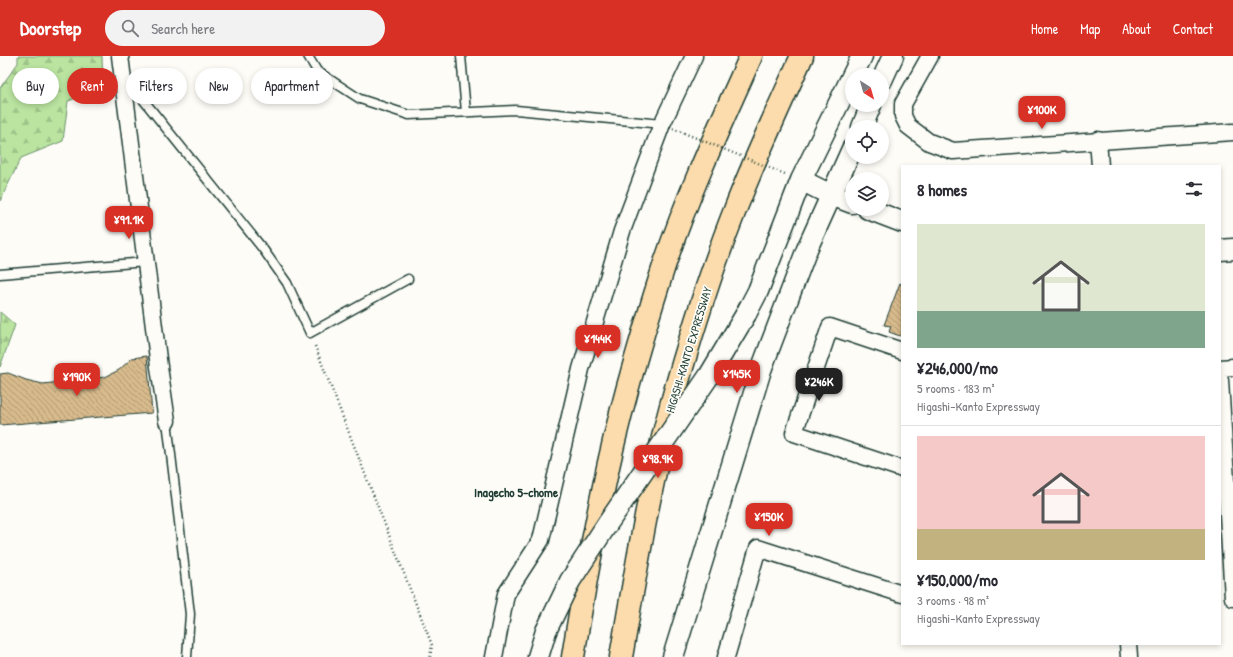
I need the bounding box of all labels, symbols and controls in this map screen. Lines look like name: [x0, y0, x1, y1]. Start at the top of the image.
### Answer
search box: [105, 10, 385, 46]
text: Doorstep: [20, 15, 81, 41]
icon: search: [119, 17, 141, 39]
text: Search here: [151, 18, 215, 39]
text: Home: [1031, 19, 1058, 38]
text: Map: [1080, 19, 1100, 38]
text: About: [1122, 19, 1151, 38]
text: Contact: [1173, 19, 1213, 38]
chip: Buy: [12, 68, 59, 104]
chip: Rent: [67, 68, 118, 104]
chip: Filters: [126, 68, 187, 104]
chip: New: [195, 68, 243, 104]
chip: Apartment: [251, 68, 333, 104]
north arrow: [845, 68, 889, 112]
map controls: [845, 68, 889, 216]
pin: ¥100K: [1014, 96, 1070, 130]
text: ¥100K: [1027, 100, 1057, 118]
button: locate: [845, 120, 889, 164]
button: layers: [845, 172, 889, 216]
text: 8 homes: [917, 178, 967, 201]
icon: filters: [1183, 178, 1205, 200]
pin: ¥91.1K: [96, 206, 162, 240]
text: ¥91.1K: [114, 210, 144, 228]
icon: home: [1025, 250, 1097, 322]
street label: HIGASHI-KANTO EXPRESSWAY: [661, 284, 716, 415]
pin: ¥144K: [570, 325, 626, 359]
text: ¥144K: [584, 329, 612, 347]
text: ¥246,000/mo: [917, 356, 998, 379]
pin: ¥145K: [709, 360, 765, 394]
pin: ¥190K: [49, 363, 105, 397]
text: ¥145K: [723, 364, 751, 382]
text: ¥190K: [63, 367, 91, 385]
pin: ¥246K: [791, 368, 847, 402]
text: ¥246K: [805, 372, 833, 390]
text: 5 rooms · 183 m²: [917, 379, 994, 397]
text: Higashi-Kanto Expressway: [917, 397, 1040, 415]
pin: ¥98.9K: [625, 445, 691, 479]
text: ¥98.9K: [643, 449, 673, 467]
icon: home: [1025, 462, 1097, 534]
district label: Inagecho 5-chome: [474, 483, 559, 502]
pin: ¥150K: [741, 503, 797, 537]
text: ¥150K: [755, 507, 783, 525]
text: ¥150,000/mo: [917, 568, 998, 591]
text: 3 rooms · 98 m²: [917, 591, 989, 609]
text: Higashi-Kanto Expressway: [917, 609, 1040, 627]

